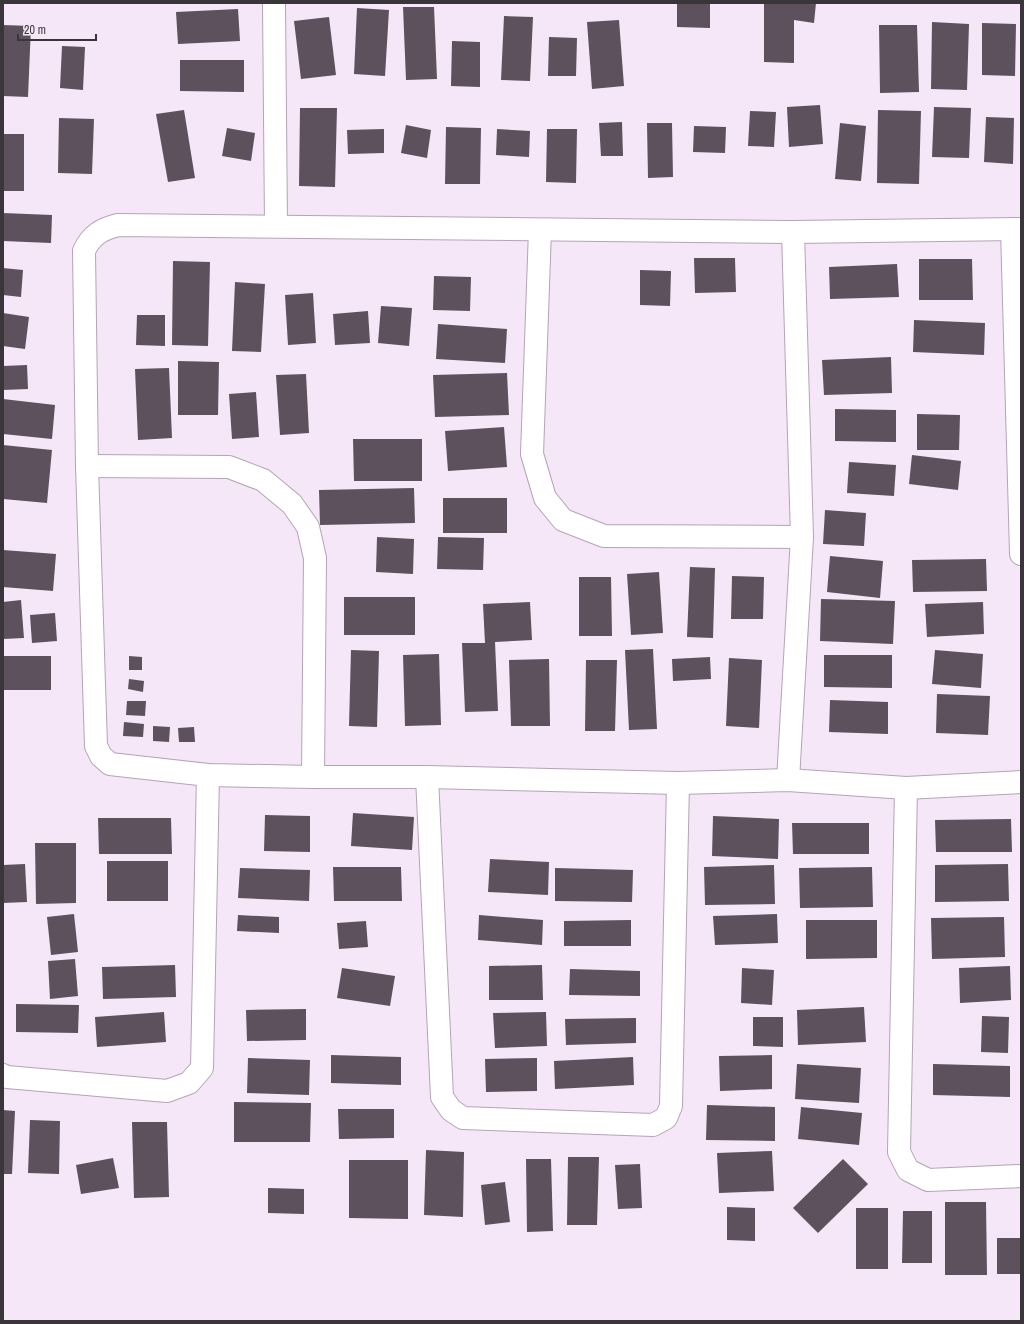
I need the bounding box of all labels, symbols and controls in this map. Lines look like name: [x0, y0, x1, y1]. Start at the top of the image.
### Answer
scale bar: [18, 16, 96, 42]
text: 20 m: [24, 22, 46, 38]

